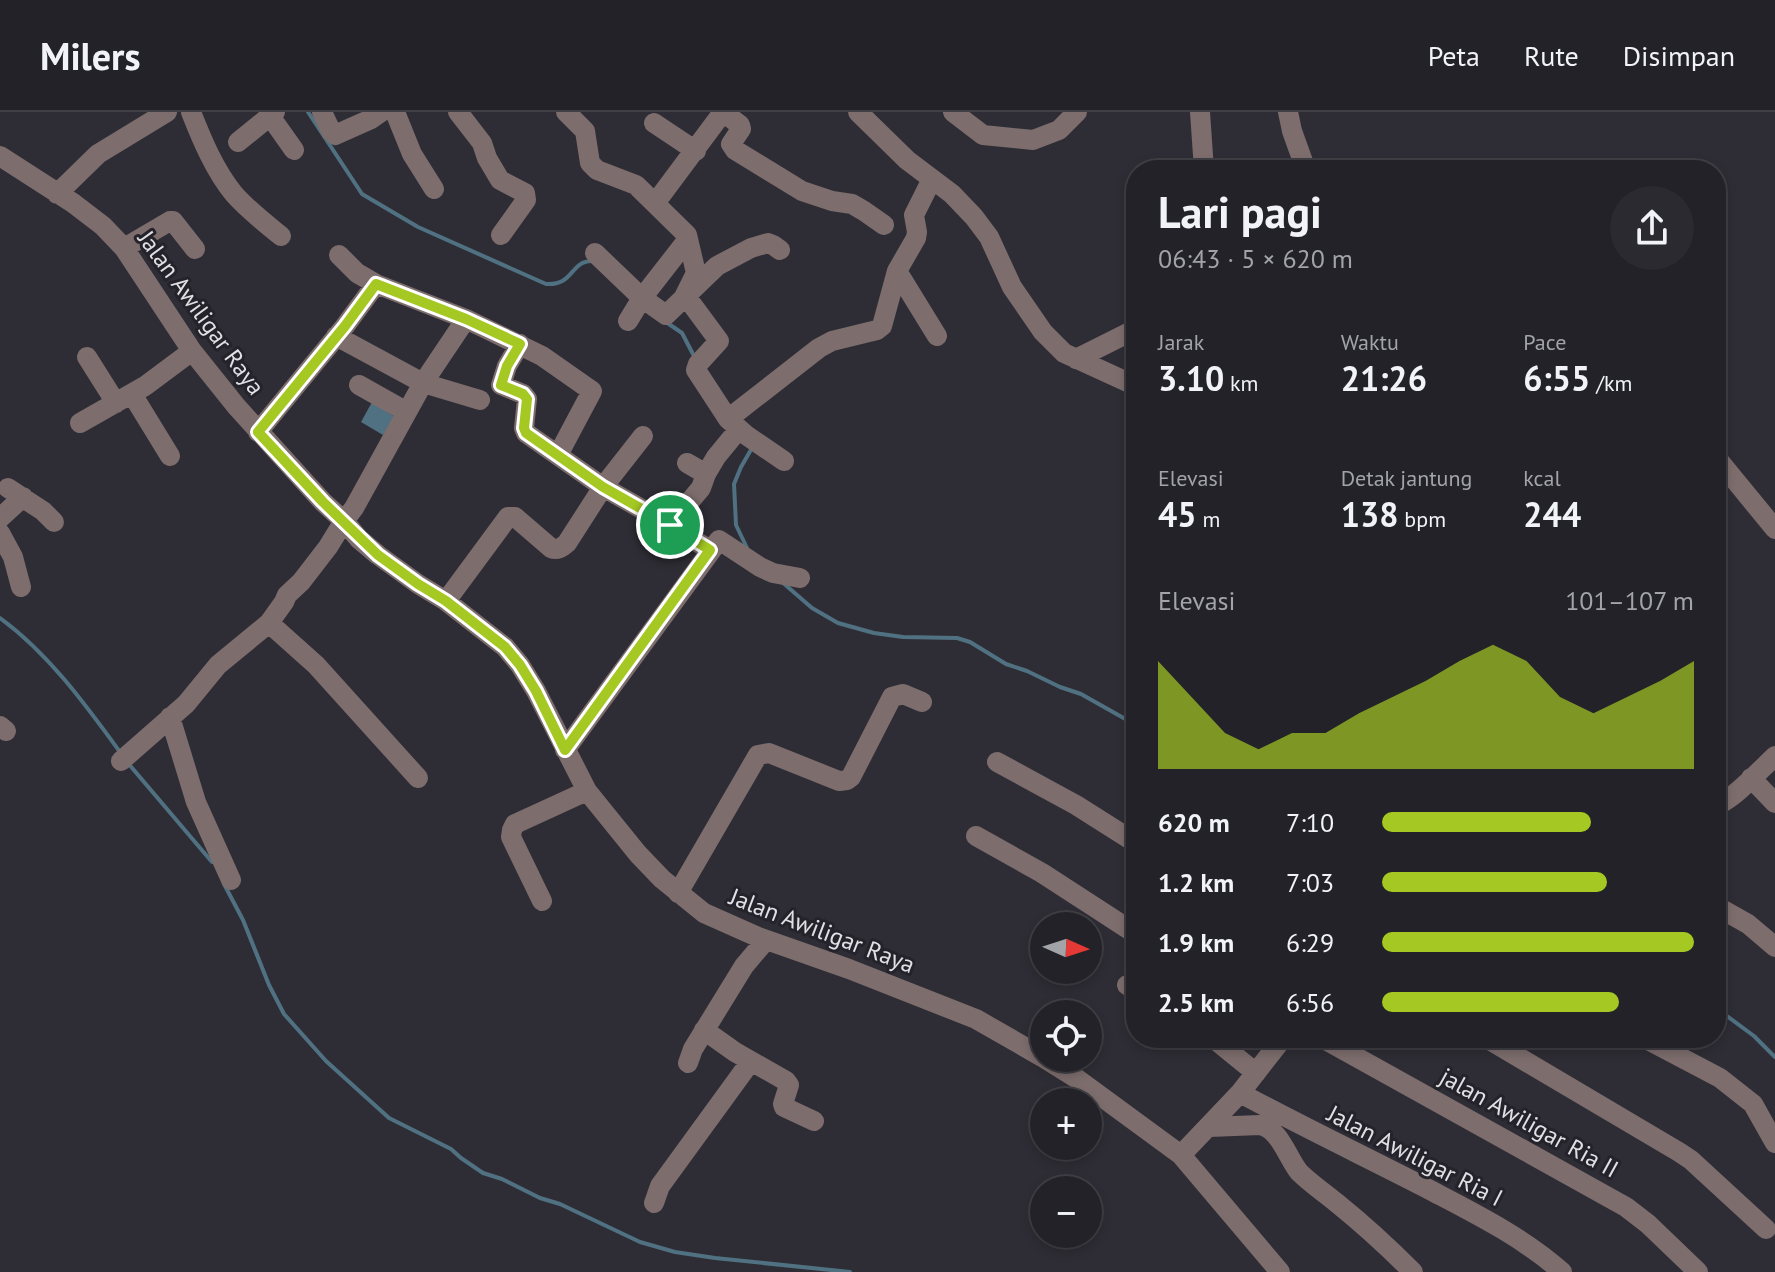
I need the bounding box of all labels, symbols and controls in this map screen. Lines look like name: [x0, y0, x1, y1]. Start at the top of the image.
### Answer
text: Milers: [40, 31, 140, 80]
text: Peta: [1428, 37, 1480, 74]
text: Rute: [1524, 37, 1579, 74]
text: Disimpan: [1623, 37, 1735, 74]
text: Lari pagi: [1158, 183, 1322, 240]
button: share: [1610, 186, 1694, 270]
street label: Jalan Awiligar Raya: [131, 224, 272, 401]
text: 06:43 · 5 × 620 m: [1158, 242, 1353, 275]
text: Jarak: [1158, 328, 1204, 356]
text: Waktu: [1341, 328, 1399, 356]
text: Pace: [1523, 328, 1566, 356]
text: 3.10: [1158, 356, 1224, 400]
text: 21:26: [1341, 356, 1427, 400]
text: 6:55: [1523, 356, 1590, 400]
text: km: [1224, 369, 1258, 397]
text: /km: [1590, 369, 1632, 397]
text: Elevasi: [1158, 464, 1224, 492]
text: Detak jantung: [1341, 464, 1472, 492]
text: kcal: [1523, 464, 1561, 492]
pin: [636, 491, 704, 559]
text: 45: [1158, 492, 1197, 536]
text: 138: [1341, 492, 1399, 536]
text: 244: [1523, 492, 1581, 536]
icon: arrive: [648, 503, 692, 547]
text: m: [1197, 505, 1220, 533]
text: bpm: [1399, 505, 1446, 533]
text: Elevasi: [1158, 584, 1236, 617]
text: 101–107 m: [1565, 584, 1694, 617]
text: 620 m: [1158, 806, 1230, 839]
text: 7:10: [1286, 806, 1334, 839]
text: 1.2 km: [1158, 866, 1234, 899]
text: 7:03: [1286, 866, 1334, 899]
street label: Jalan Awiligar Raya: [724, 881, 919, 980]
north arrow: [1030, 912, 1102, 984]
map controls: [1030, 912, 1102, 1248]
text: 1.9 km: [1158, 926, 1234, 959]
text: 6:29: [1286, 926, 1334, 959]
text: 2.5 km: [1158, 986, 1234, 1019]
text: 6:56: [1286, 986, 1334, 1019]
button: locate: [1030, 1000, 1102, 1072]
street label: jalan Awiligar Ria II: [1435, 1061, 1624, 1184]
button: +: [1030, 1088, 1102, 1160]
street label: Jalan Awiligar Ria I: [1321, 1097, 1508, 1213]
button: −: [1030, 1176, 1102, 1248]

